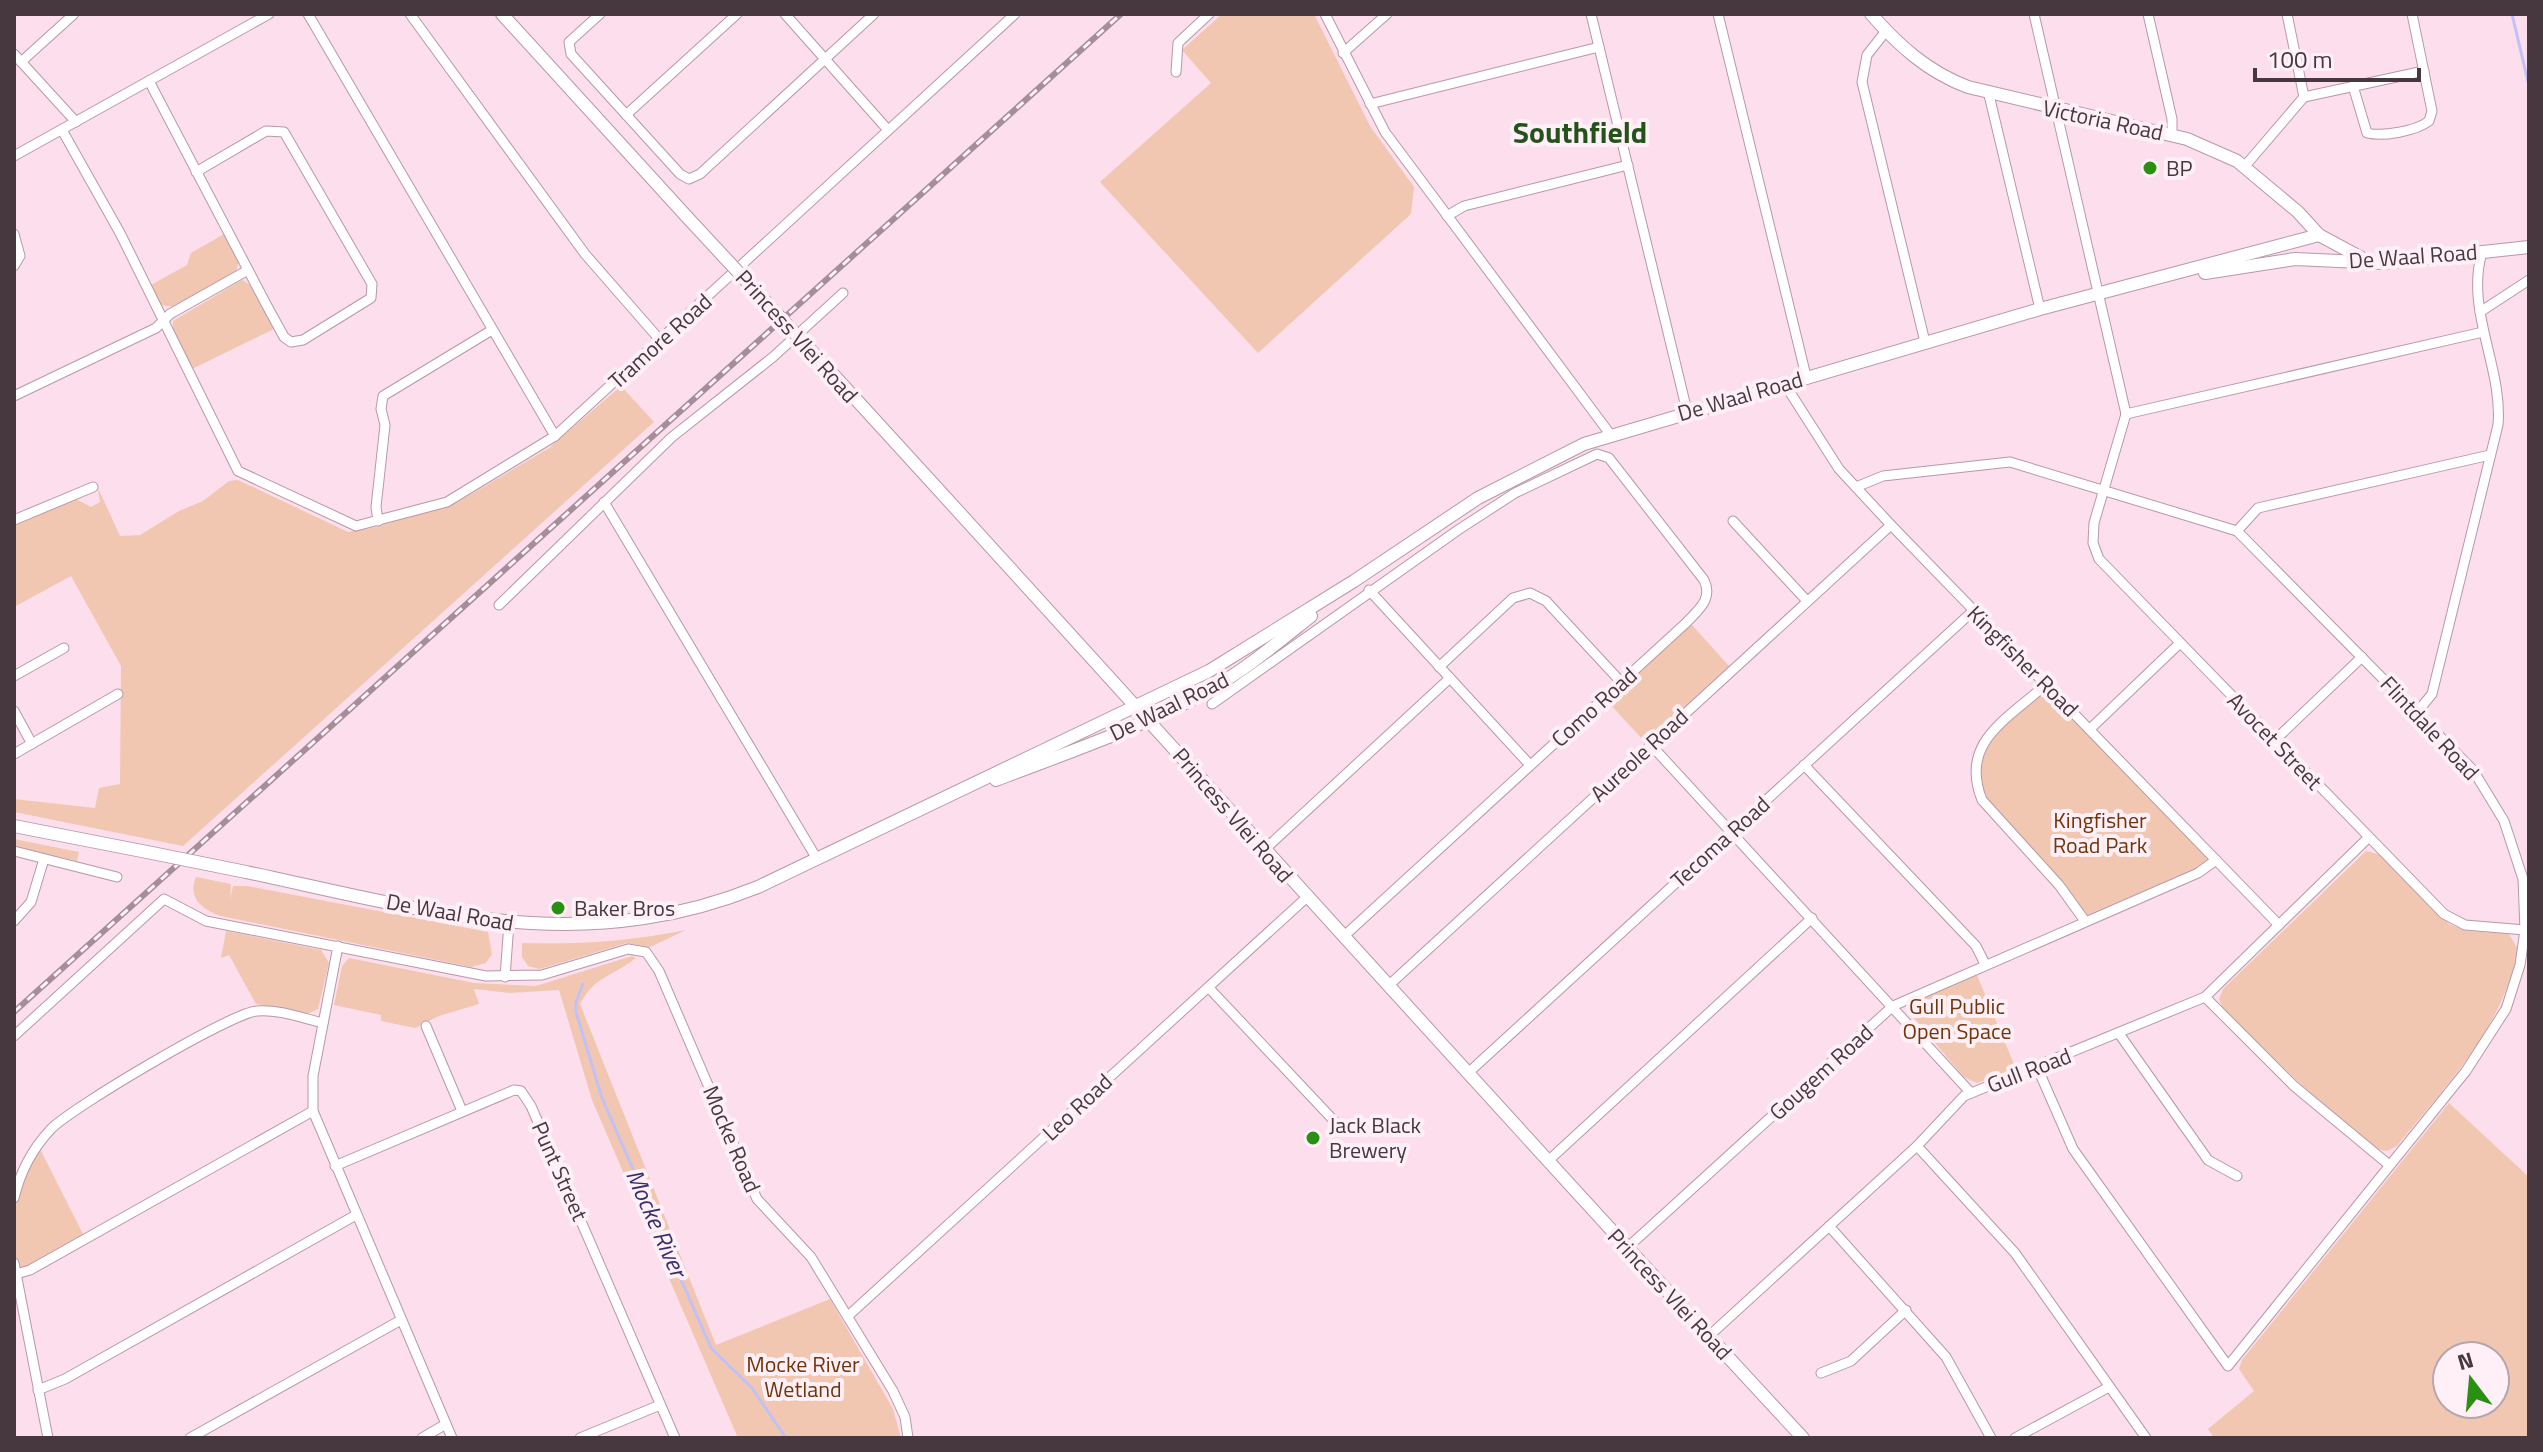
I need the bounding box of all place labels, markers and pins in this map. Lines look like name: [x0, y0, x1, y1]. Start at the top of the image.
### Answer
place label: BP: [2166, 151, 2193, 185]
marker: BP: [2141, 159, 2159, 177]
place label: Baker Bros: [574, 891, 675, 925]
marker: Baker Bros: [549, 899, 567, 917]
place label: Jack Black Brewery: [1329, 1108, 1422, 1167]
marker: Jack Black Brewery: [1304, 1129, 1322, 1147]

